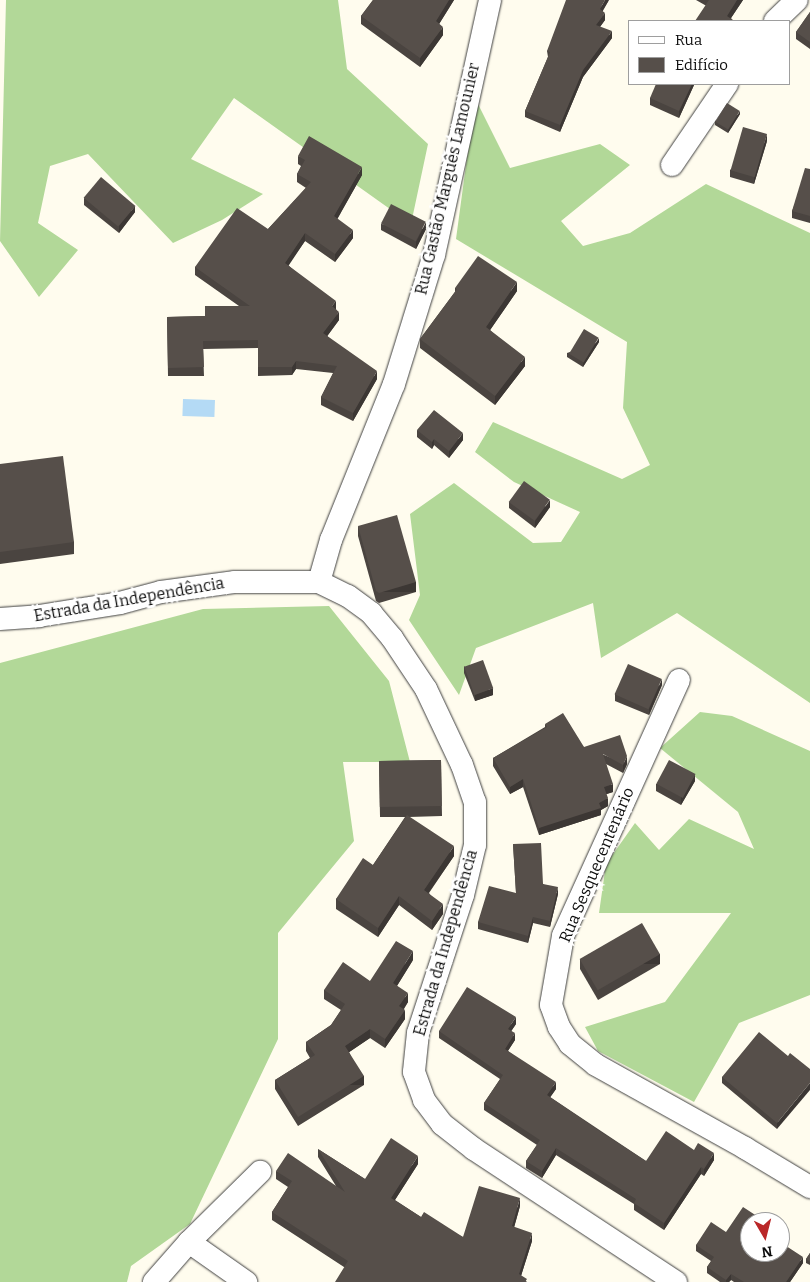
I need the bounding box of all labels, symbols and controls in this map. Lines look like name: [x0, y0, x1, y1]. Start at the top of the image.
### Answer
legend: [628, 20, 790, 85]
text: Rua: [675, 31, 702, 49]
text: Edifício: [675, 56, 728, 74]
street label: Rua Gastão Marguês Lamounier: [412, 61, 484, 297]
street label: Estrada da Independência: [32, 574, 226, 626]
street label: Rua Sesquecentenário: [556, 785, 638, 945]
street label: Estrada da Independência: [410, 848, 482, 1038]
north arrow: [740, 1212, 790, 1262]
text: N: [760, 1242, 774, 1261]

